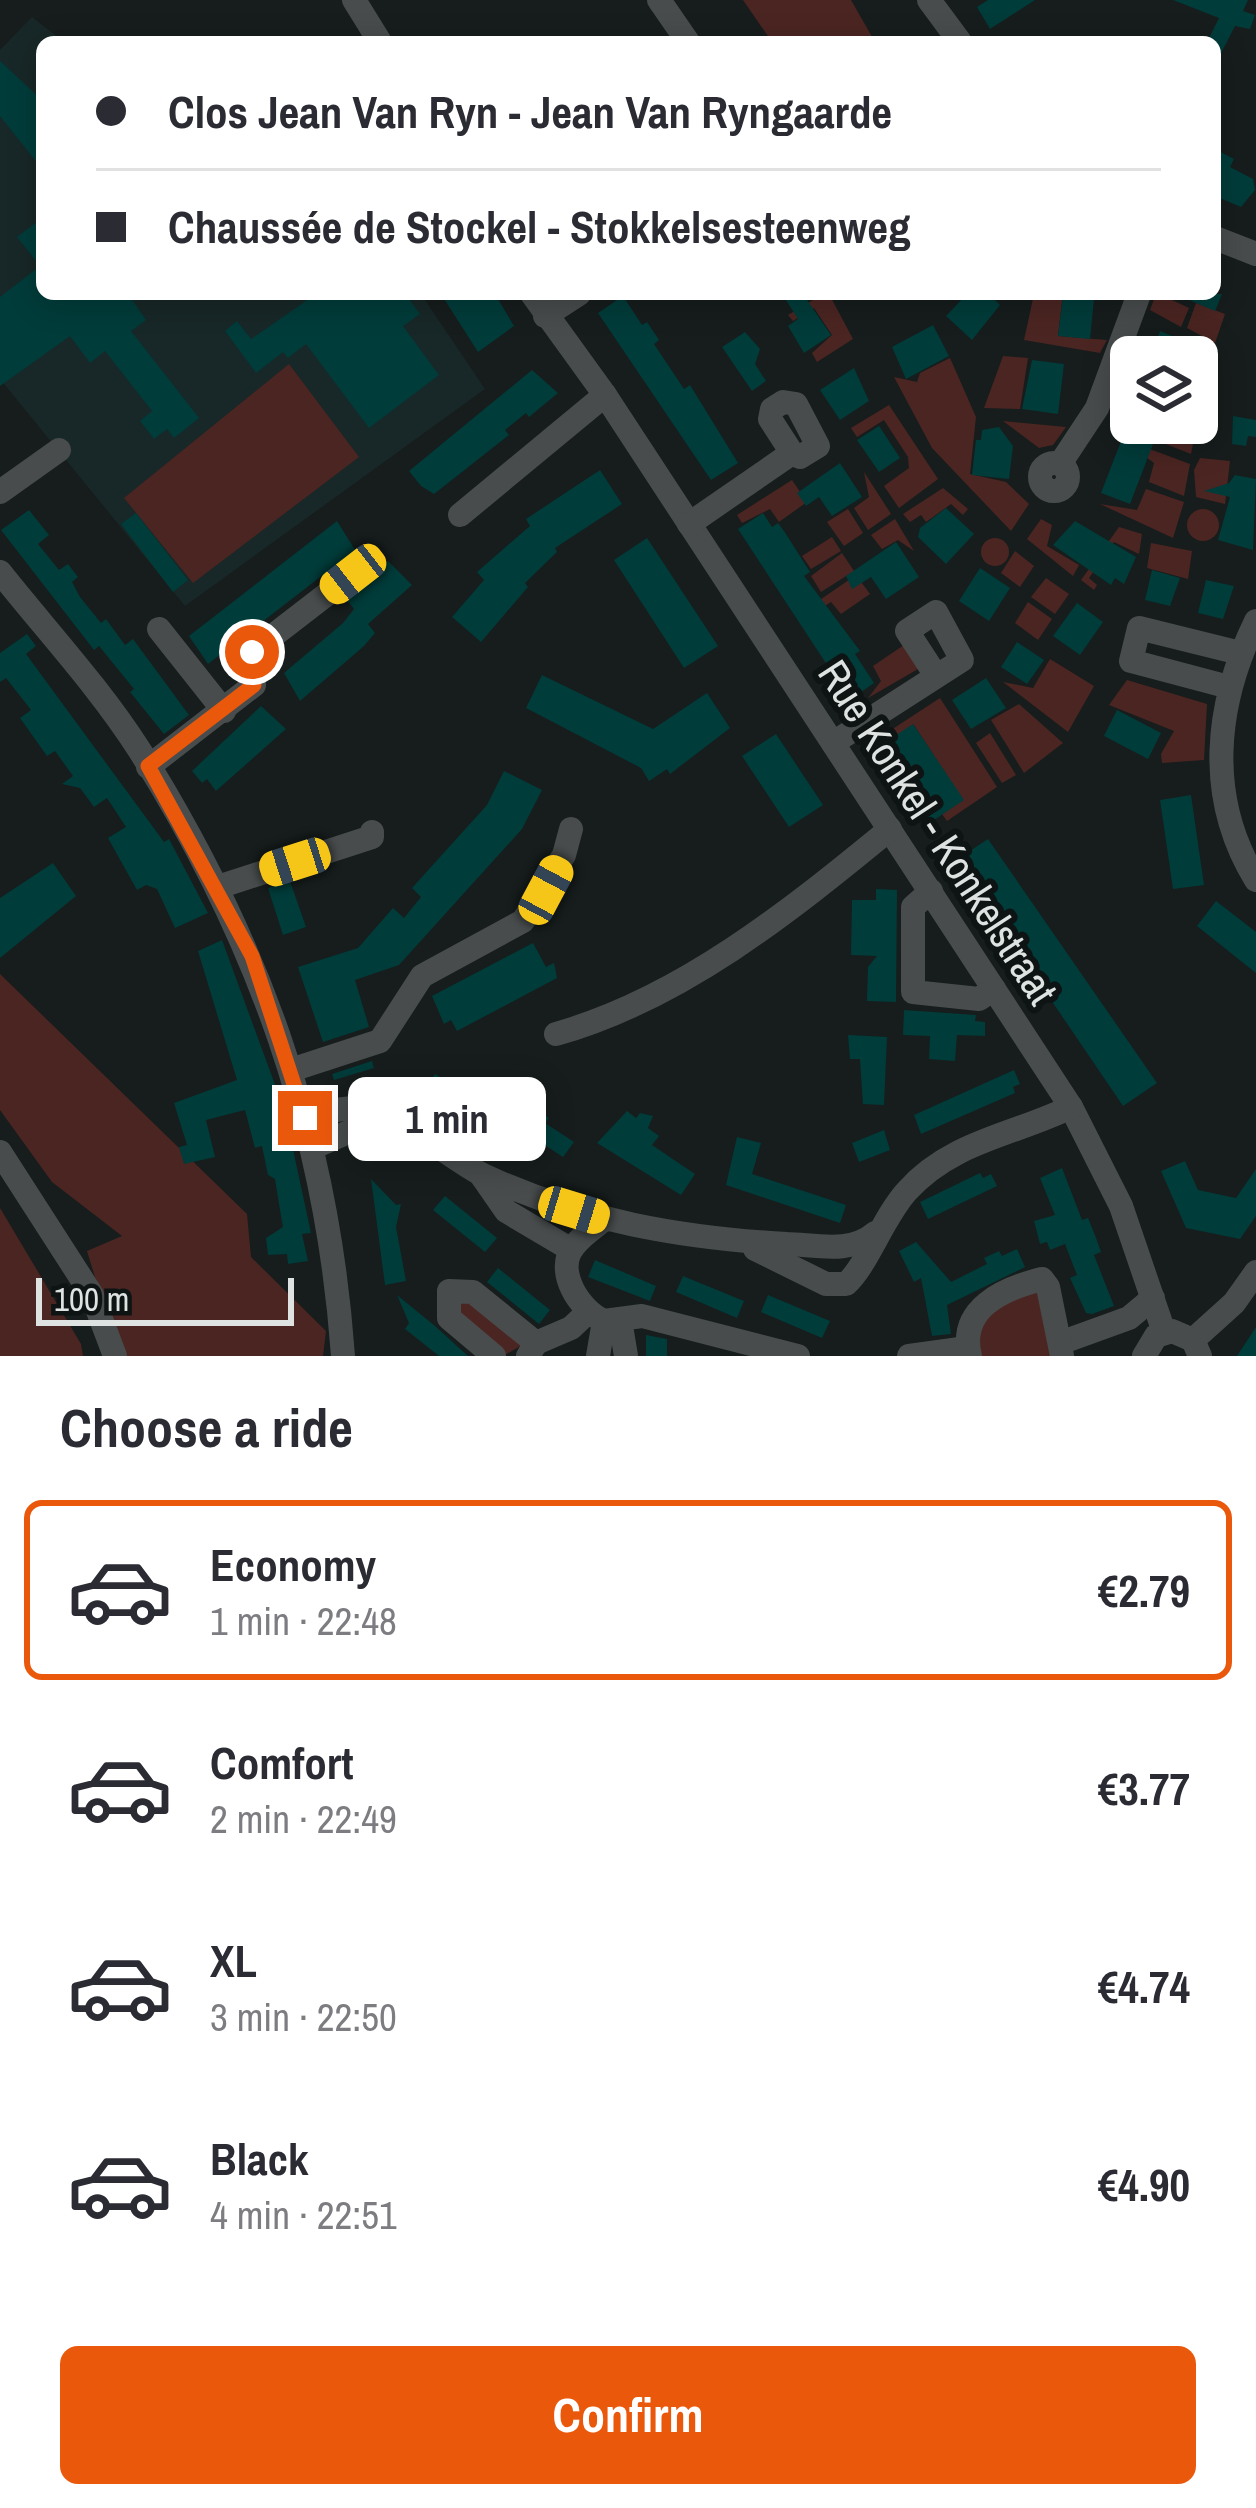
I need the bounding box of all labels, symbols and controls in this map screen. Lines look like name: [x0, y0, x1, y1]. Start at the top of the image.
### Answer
text: Clos Jean Van Ryn - Jean Van Ryngaarde: [168, 81, 892, 142]
text: Chaussée de Stockel - Stokkelsesteenweg: [168, 196, 910, 257]
map controls: [1110, 336, 1218, 444]
button: layers: [1110, 336, 1218, 444]
car: [314, 538, 392, 610]
route start: [225, 625, 279, 679]
street label: Rue Konkel - Konkelstraat: [806, 649, 1070, 1015]
car: [255, 834, 335, 890]
car: [513, 850, 579, 930]
callout: 1 min: [347, 1076, 545, 1160]
route end: [278, 1091, 332, 1145]
text: 1 min: [405, 1093, 489, 1145]
car: [534, 1182, 614, 1238]
scale bar: [36, 1272, 294, 1325]
text: 100 m: [54, 1277, 129, 1321]
text: Choose a ride: [60, 1391, 353, 1464]
text: Economy: [210, 1534, 376, 1595]
icon: car: [66, 1536, 174, 1644]
text: €2.79: [1098, 1560, 1190, 1621]
text: 1 min · 22:48: [210, 1595, 397, 1647]
text: Comfort: [210, 1732, 353, 1793]
icon: car: [66, 1734, 174, 1842]
text: €3.77: [1098, 1758, 1190, 1819]
text: 2 min · 22:49: [210, 1793, 397, 1845]
text: XL: [210, 1930, 257, 1991]
icon: car: [66, 1932, 174, 2040]
text: €4.74: [1098, 1956, 1190, 2017]
text: 3 min · 22:50: [210, 1991, 397, 2043]
text: Black: [210, 2128, 308, 2189]
icon: car: [66, 2130, 174, 2238]
text: €4.90: [1098, 2154, 1190, 2215]
text: 4 min · 22:51: [210, 2189, 397, 2241]
button: Confirm: [60, 2346, 1196, 2484]

